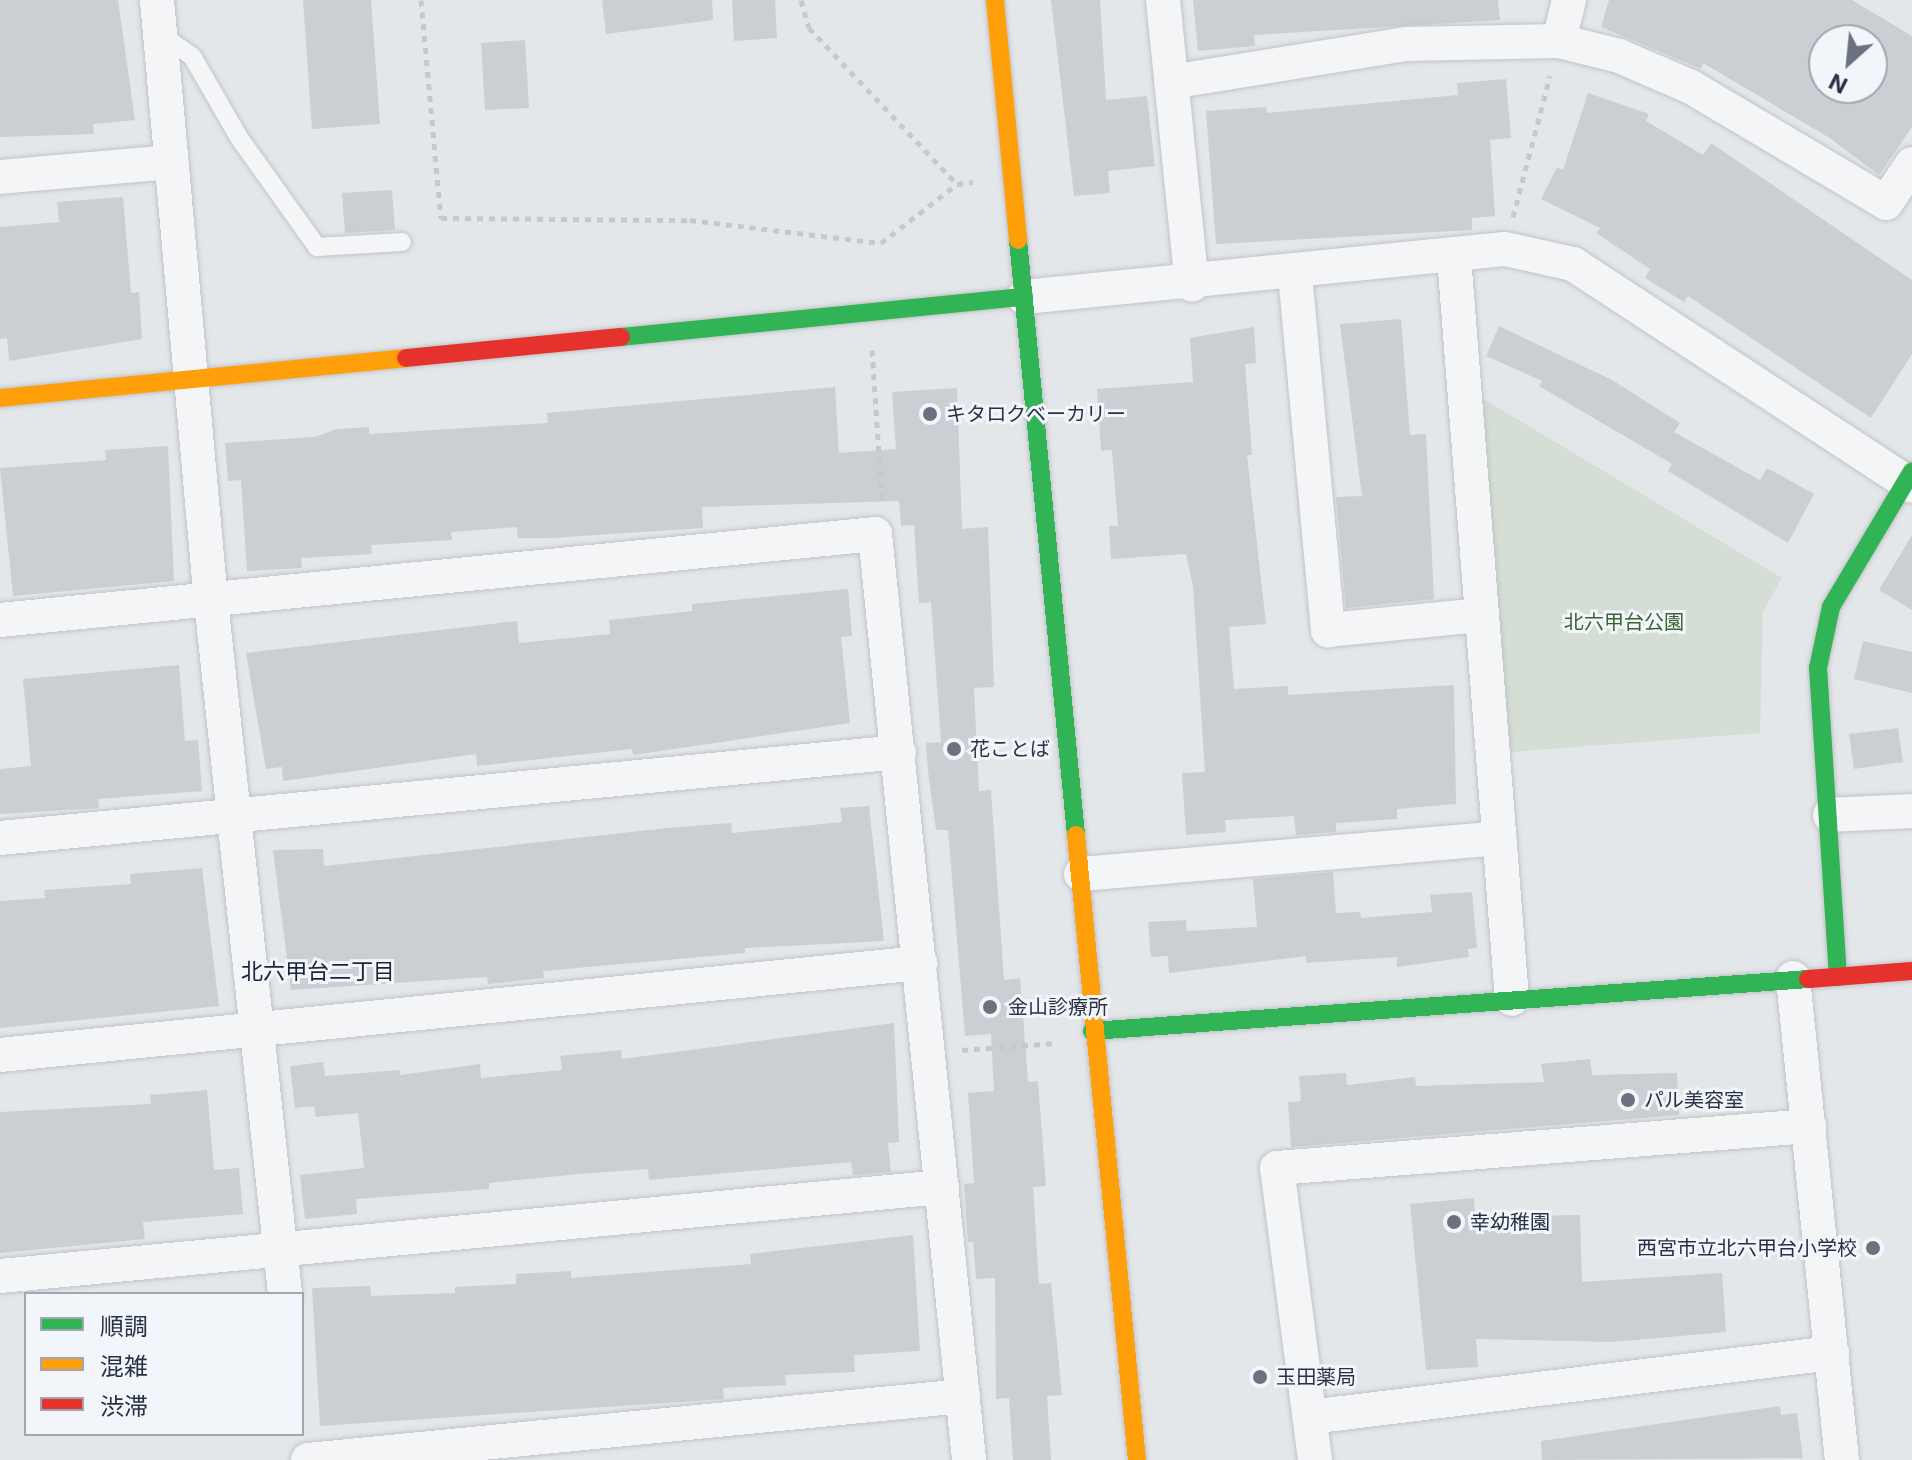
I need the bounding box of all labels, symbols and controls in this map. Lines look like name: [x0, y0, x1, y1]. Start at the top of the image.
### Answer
north arrow: [1808, 24, 1888, 104]
text: N: [1825, 68, 1851, 99]
place label: キタロクベーカリー: [946, 402, 1126, 426]
marker: キタロクベーカリー: [921, 405, 939, 423]
park label: 北六甲台公園: [1564, 610, 1684, 634]
place label: 花ことば: [970, 737, 1050, 761]
marker: 花ことば: [945, 740, 963, 758]
district label: 北六甲台二丁目: [241, 959, 395, 985]
place label: 金山診療所: [1008, 995, 1108, 1019]
marker: 金山診療所: [979, 996, 1001, 1018]
place label: パル美容室: [1644, 1088, 1744, 1112]
marker: パル美容室: [1619, 1091, 1637, 1109]
place label: 幸幼稚園: [1470, 1210, 1550, 1234]
marker: 幸幼稚園: [1445, 1213, 1463, 1231]
place label: 西宮市立北六甲台小学校: [1637, 1236, 1857, 1260]
marker: 西宮市立北六甲台小学校: [1864, 1239, 1882, 1257]
legend: [24, 1292, 304, 1436]
text: 順調: [100, 1312, 148, 1341]
text: 混雑: [100, 1352, 148, 1381]
place label: 玉田薬局: [1276, 1365, 1356, 1389]
marker: 玉田薬局: [1251, 1368, 1269, 1386]
text: 渋滞: [100, 1392, 148, 1421]

